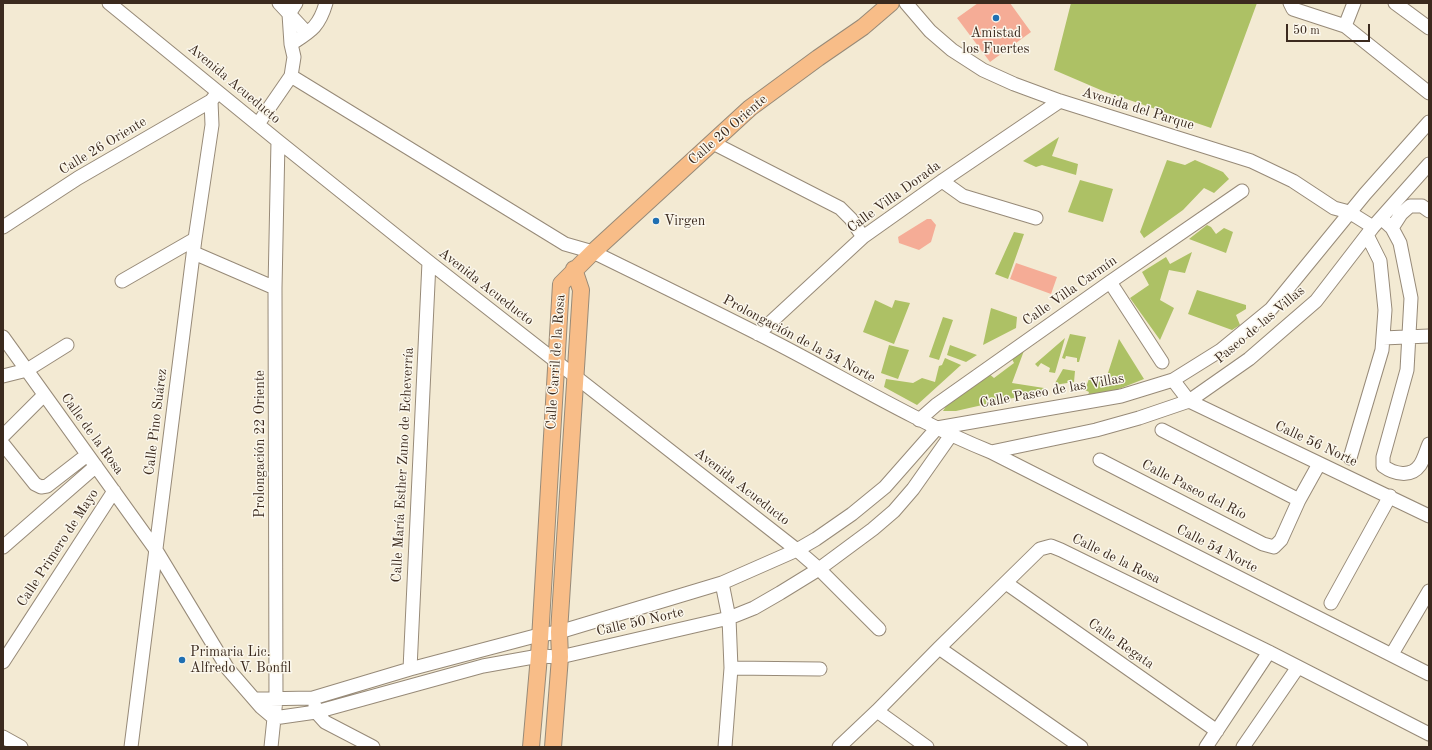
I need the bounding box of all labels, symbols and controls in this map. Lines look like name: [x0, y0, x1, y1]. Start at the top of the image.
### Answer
marker: Amistad los Fuertes: [991, 13, 1001, 23]
scale bar: [1288, 16, 1372, 42]
place label: Amistad los Fuertes: [962, 25, 1030, 58]
text: 50 m: [1293, 25, 1320, 37]
street label: Avenida Acueducto: [184, 40, 284, 128]
street label: Avenida del Parque: [1080, 84, 1196, 134]
street label: Calle 20 Oriente: [685, 91, 771, 169]
street label: Calle 26 Oriente: [56, 113, 150, 179]
street label: Calle Villa Dorada: [844, 157, 944, 237]
place label: Virgen: [664, 213, 705, 229]
marker: Virgen: [651, 216, 661, 226]
street label: Avenida Acueducto: [435, 245, 537, 329]
street label: Calle Villa Carmín: [1020, 252, 1120, 330]
street label: Paseo de las Villas: [1212, 283, 1308, 367]
street label: Prolongación de la 54 Norte: [720, 292, 878, 386]
street label: Calle Carril de la Rosa: [543, 294, 569, 430]
street label: Calle María Esther Zuno de Echeverría: [388, 347, 418, 583]
street label: Calle Pino Suárez: [141, 368, 171, 476]
street label: Prolongación 22 Oriente: [252, 370, 268, 518]
street label: Calle Paseo de las Villas: [979, 370, 1125, 412]
street label: Calle de la Rosa: [57, 390, 127, 478]
street label: Calle 56 Norte: [1272, 418, 1360, 470]
street label: Avenida Acueducto: [691, 445, 793, 529]
street label: Calle Paseo del Río: [1139, 456, 1249, 524]
street label: Calle Primero de Mayo: [14, 486, 102, 610]
street label: Calle 54 Norte: [1173, 521, 1261, 577]
street label: Calle de la Rosa: [1069, 530, 1163, 588]
street label: Calle 50 Norte: [595, 604, 685, 640]
street label: Calle Regata: [1085, 615, 1157, 673]
place label: Primaria Lic. Alfredo V. Bonfil: [190, 644, 291, 676]
marker: Primaria Lic. Alfredo V. Bonfil: [177, 655, 187, 665]

